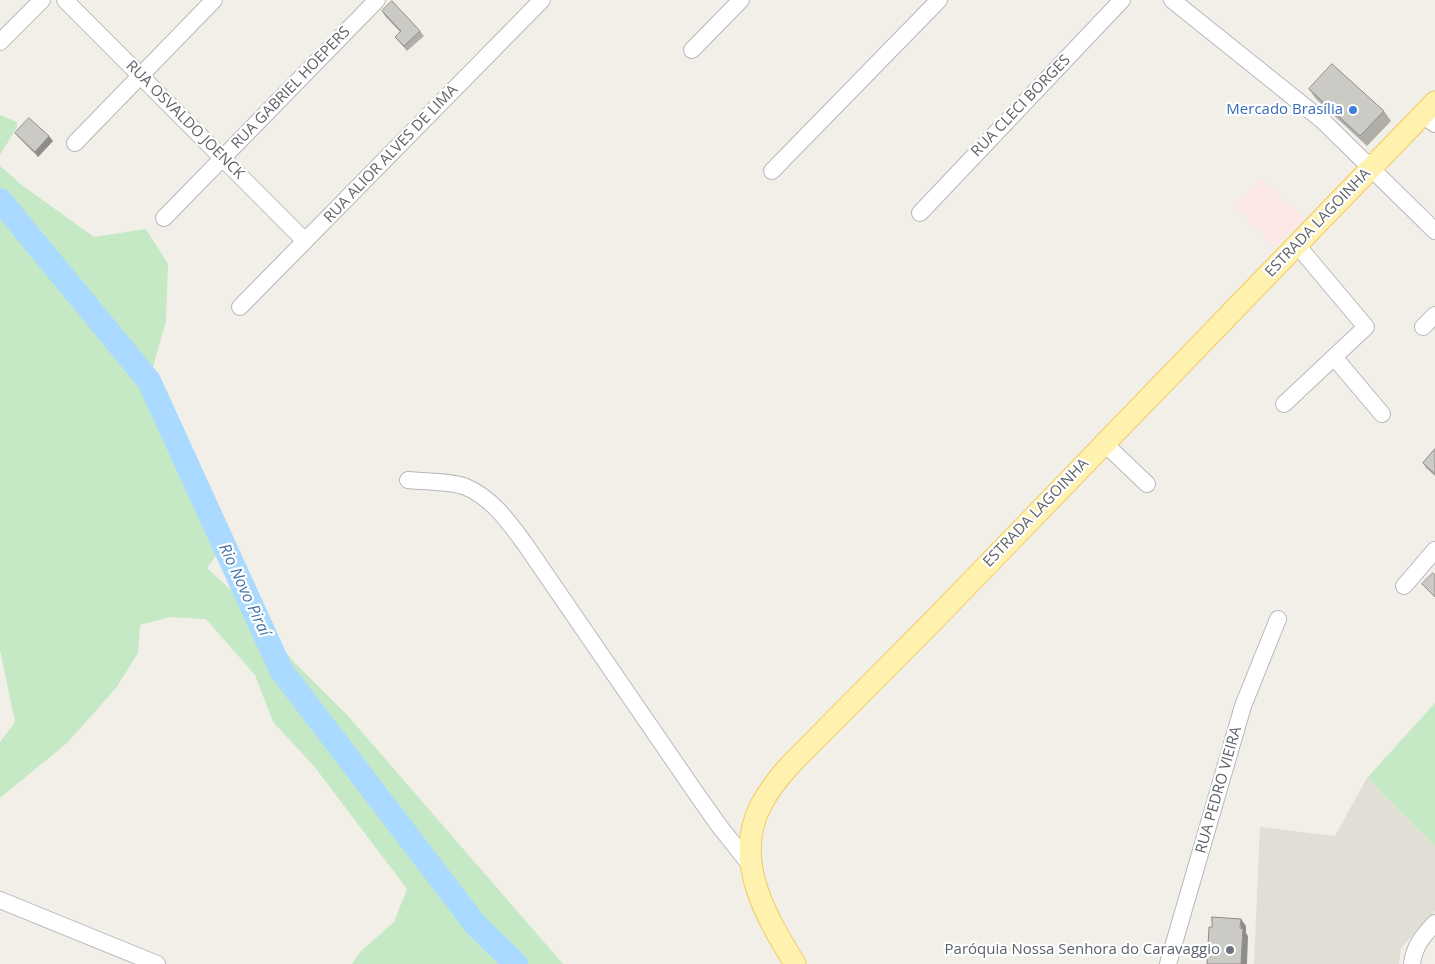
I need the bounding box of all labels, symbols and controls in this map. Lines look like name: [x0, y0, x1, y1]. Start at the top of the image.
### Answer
street label: RUA GABRIEL HOEPERS: [228, 23, 354, 153]
street label: RUA CLECI BORGES: [968, 51, 1074, 161]
street label: RUA OSVALDO JOENCK: [122, 57, 248, 183]
street label: RUA ALIOR ALVES DE LIMA: [320, 81, 462, 227]
place label: Mercado Brasília: [1226, 101, 1343, 119]
marker: Mercado Brasília: [1347, 104, 1359, 116]
street label: ESTRADA LAGOINHA: [1262, 165, 1374, 281]
street label: ESTRADA LAGOINHA: [980, 455, 1092, 571]
water label: Rio Novo Piraí: [214, 541, 274, 639]
street label: RUA PEDRO VIEIRA: [1192, 725, 1246, 855]
place label: Paróquia Nossa Senhora do Caravaggio: [945, 941, 1220, 959]
marker: Paróquia Nossa Senhora do Caravaggio: [1224, 944, 1236, 956]

